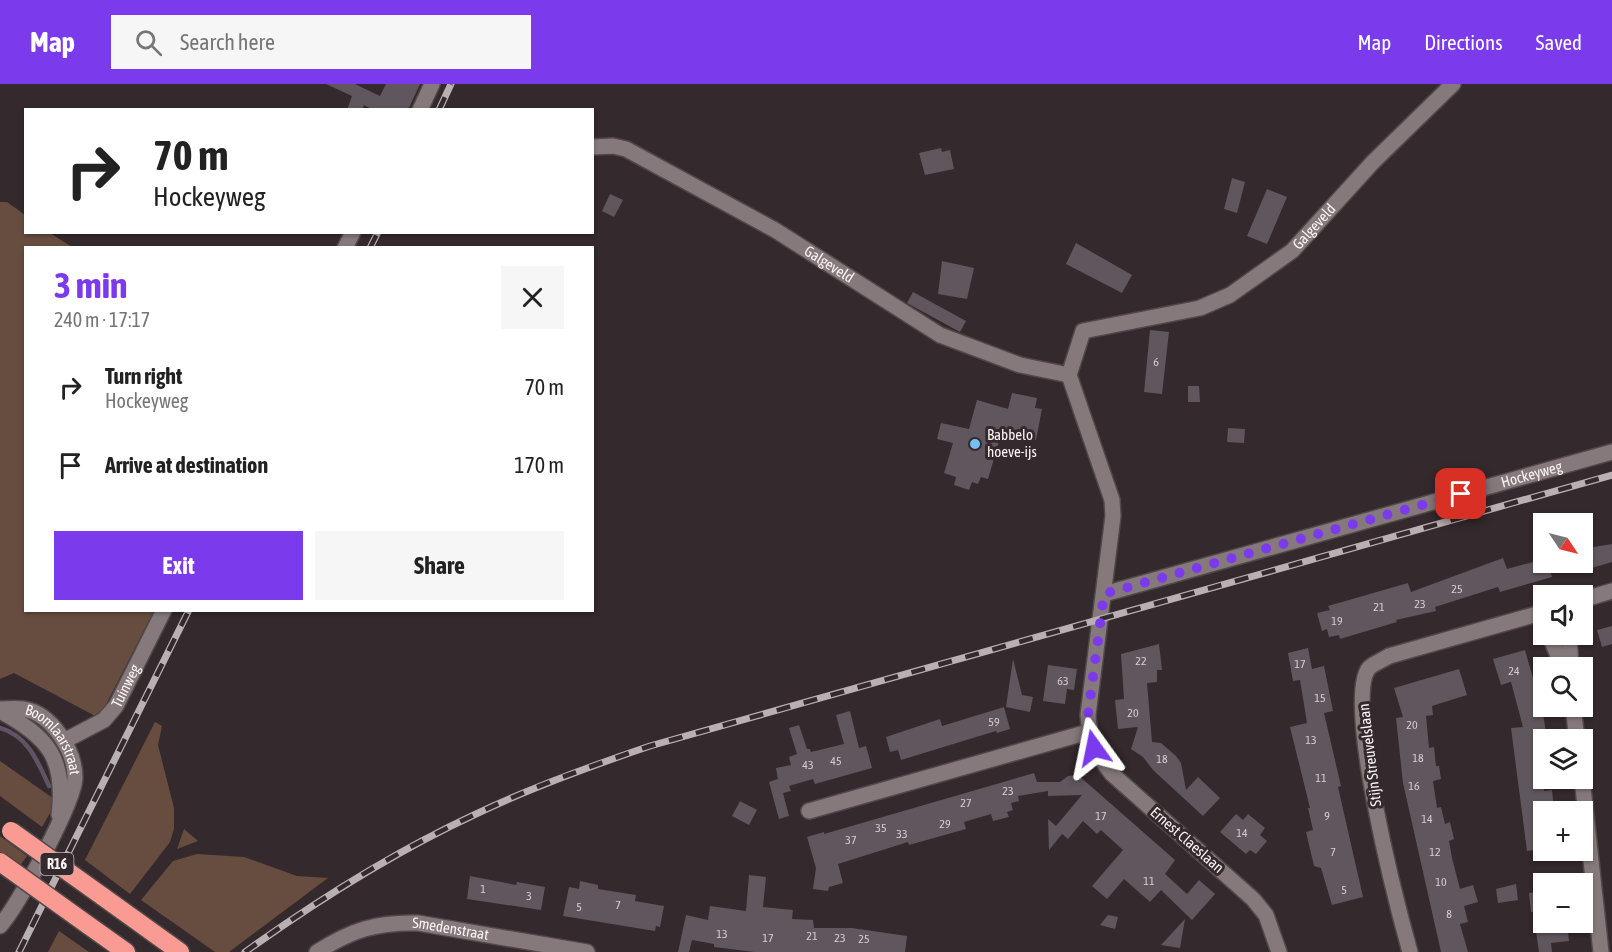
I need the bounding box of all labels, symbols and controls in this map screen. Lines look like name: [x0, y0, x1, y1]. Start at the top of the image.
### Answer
search box: [111, 15, 531, 69]
text: Map: [30, 26, 75, 58]
icon: search: [132, 26, 165, 59]
text: Search here: [180, 29, 275, 55]
text: Map: [1357, 30, 1391, 54]
text: Directions: [1424, 30, 1503, 54]
text: Saved: [1536, 30, 1582, 54]
text: 70 m: [153, 131, 228, 179]
icon: right: [54, 132, 132, 210]
text: Hockeyweg: [153, 181, 266, 212]
street label: Galgeveld: [1289, 200, 1339, 253]
street label: Galgeveld: [801, 242, 857, 286]
text: 3 min: [54, 264, 128, 306]
button: close: [501, 266, 564, 329]
text: 240 m · 17:17: [54, 308, 150, 331]
house number: 6: [1153, 355, 1159, 369]
text: Turn right: [105, 363, 182, 389]
icon: right: [54, 371, 87, 404]
text: 70 m: [524, 374, 564, 400]
text: Hockeyweg: [105, 389, 188, 412]
place label: Babbelo hoeve-ijs: [987, 426, 1037, 460]
marker: Babbelo hoeve-ijs: [968, 437, 982, 451]
icon: arrive: [54, 449, 87, 482]
text: Arrive at destination: [105, 452, 268, 478]
text: 170 m: [514, 452, 564, 478]
street label: Hockeyweg: [1499, 457, 1564, 491]
pin: [1435, 468, 1486, 519]
icon: arrive: [1444, 477, 1477, 510]
north arrow: [1533, 513, 1593, 573]
map controls: [1533, 513, 1593, 933]
button: Exit: [54, 531, 303, 600]
button: Share: [315, 531, 564, 600]
house number: 25: [1451, 582, 1463, 596]
button: sound: [1533, 585, 1593, 645]
house number: 23: [1414, 597, 1426, 611]
house number: 21: [1373, 600, 1385, 614]
house number: 19: [1331, 614, 1343, 628]
house number: 22: [1135, 654, 1147, 668]
house number: 17: [1294, 657, 1306, 671]
button: search: [1533, 657, 1593, 717]
street label: Tuinweg: [108, 661, 144, 710]
house number: 24: [1508, 664, 1520, 678]
house number: 63: [1057, 674, 1069, 688]
house number: 15: [1314, 691, 1326, 705]
street label: Boomlaarstraat: [23, 701, 84, 776]
street label: Stijn Streuvelslaan: [1355, 703, 1384, 807]
house number: 20: [1127, 706, 1139, 720]
house number: 59: [988, 715, 1000, 729]
position arrow: [1062, 716, 1126, 780]
house number: 20: [1406, 718, 1418, 732]
button: layers: [1533, 729, 1593, 789]
house number: 13: [1305, 733, 1317, 747]
house number: 18: [1412, 751, 1424, 765]
house number: 18: [1156, 752, 1168, 766]
house number: 45: [830, 754, 842, 768]
house number: 43: [802, 758, 814, 772]
house number: 11: [1315, 771, 1327, 785]
house number: 16: [1408, 779, 1420, 793]
house number: 23: [1002, 784, 1014, 798]
house number: 27: [960, 796, 972, 810]
button: +: [1533, 801, 1593, 861]
street label: Ernest Claeslaan: [1147, 803, 1227, 876]
house number: 17: [1095, 809, 1107, 823]
house number: 9: [1324, 809, 1330, 823]
house number: 14: [1421, 812, 1433, 826]
house number: 29: [939, 817, 951, 831]
house number: 35: [875, 821, 887, 835]
house number: 14: [1236, 826, 1248, 840]
house number: 33: [896, 827, 908, 841]
house number: 37: [845, 833, 857, 847]
house number: 7: [1330, 845, 1336, 859]
house number: 12: [1429, 845, 1441, 859]
road number: R16: [40, 853, 74, 875]
button: −: [1533, 873, 1593, 933]
house number: 11: [1143, 874, 1155, 888]
house number: 10: [1435, 875, 1447, 889]
house number: 1: [480, 882, 486, 896]
house number: 5: [1341, 883, 1347, 897]
house number: 3: [526, 889, 532, 903]
house number: 7: [615, 898, 621, 912]
house number: 5: [576, 900, 582, 914]
house number: 8: [1446, 907, 1452, 921]
street label: Smedenstraat: [412, 914, 490, 943]
house number: 13: [716, 927, 728, 941]
house number: 21: [806, 929, 818, 943]
house number: 17: [762, 931, 774, 945]
house number: 23: [834, 931, 846, 945]
house number: 25: [858, 932, 870, 946]

